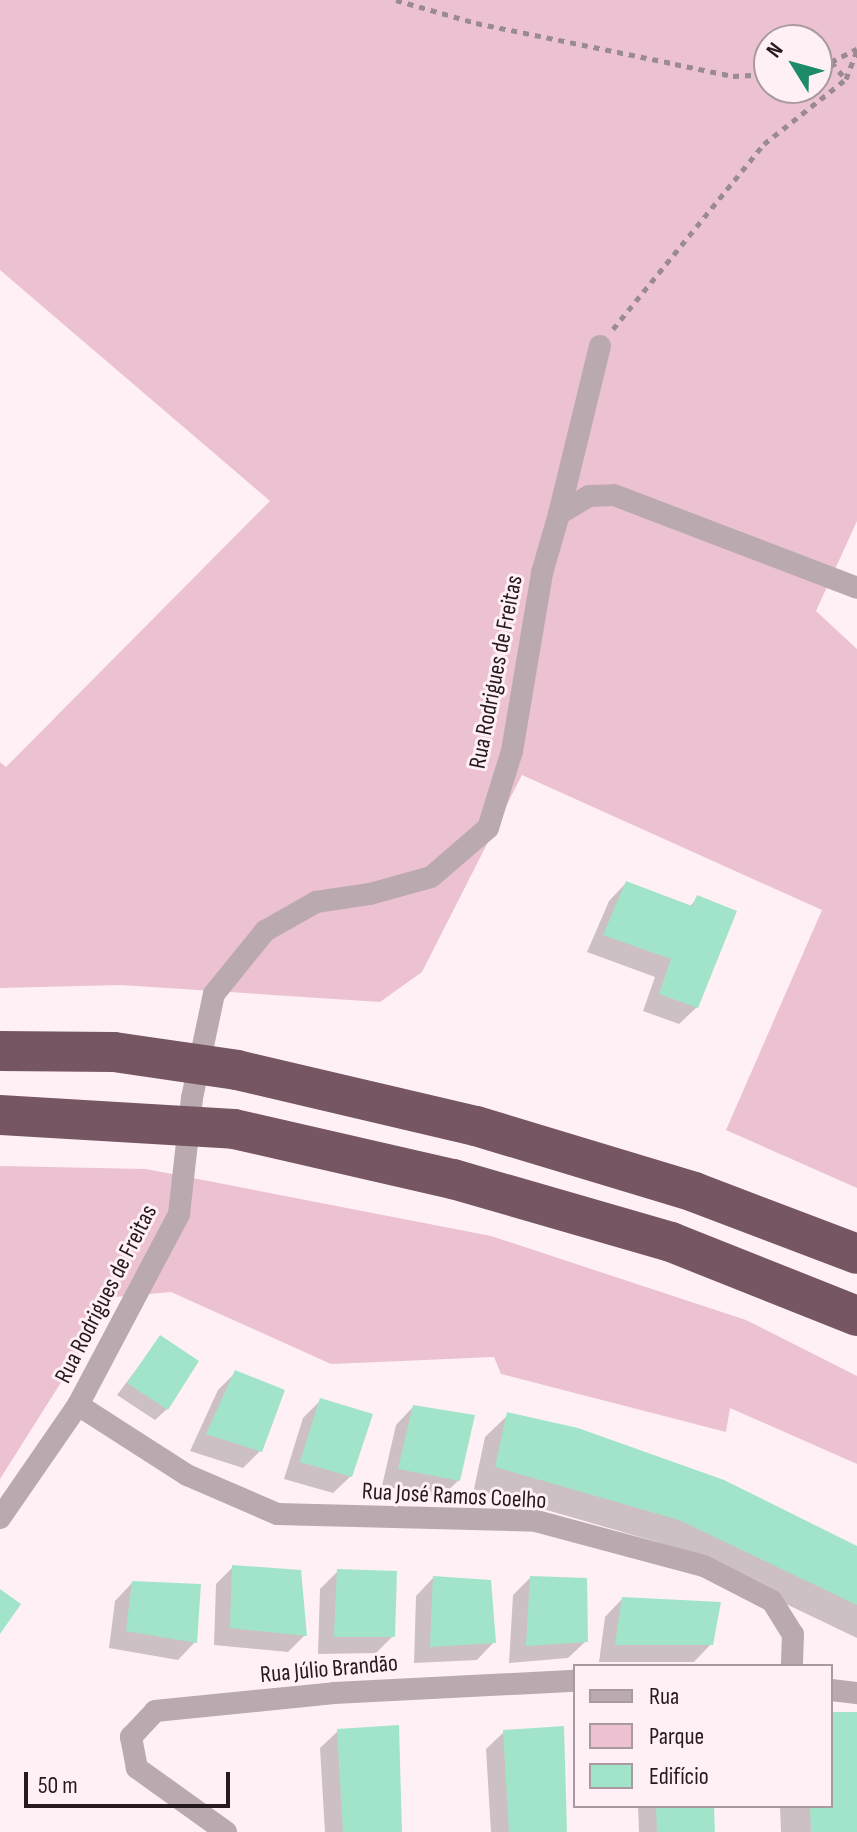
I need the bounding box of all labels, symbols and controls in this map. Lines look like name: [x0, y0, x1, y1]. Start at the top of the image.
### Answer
north arrow: [753, 24, 833, 104]
text: N: [761, 38, 789, 63]
street label: Rua Rodrigues de Freitas: [463, 573, 529, 771]
street label: Rua Rodrigues de Freitas: [49, 1200, 163, 1388]
street label: Rua José Ramos Coelho: [361, 1477, 547, 1515]
street label: Rua Júlio Brandão: [259, 1649, 399, 1689]
legend: [573, 1664, 833, 1808]
text: Rua: [649, 1682, 679, 1711]
text: Parque: [649, 1722, 704, 1751]
scale bar: [28, 1756, 234, 1806]
text: Edifício: [649, 1762, 709, 1791]
text: 50 m: [38, 1771, 78, 1800]

